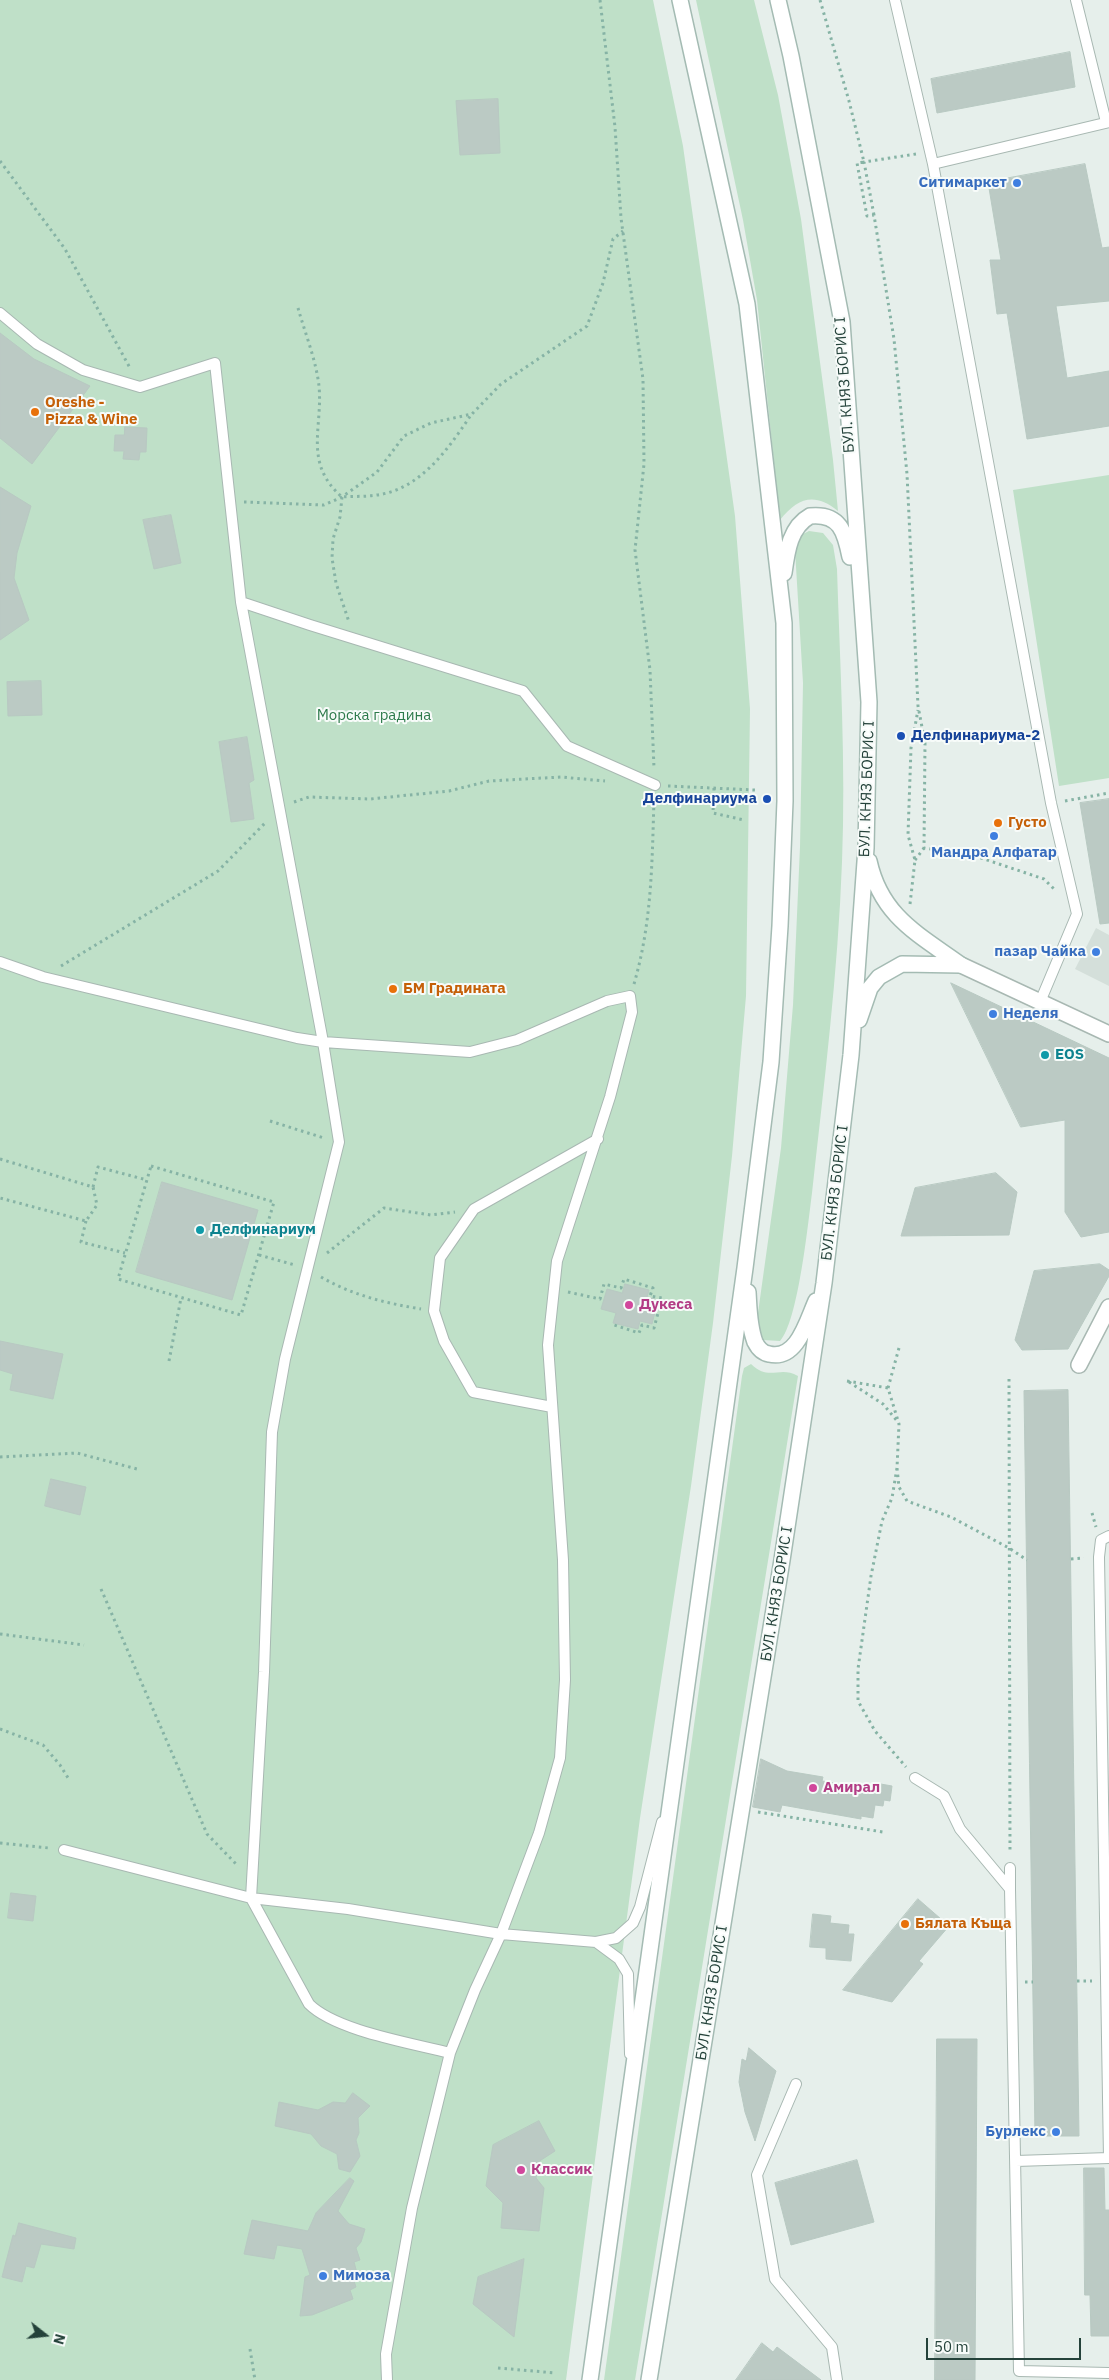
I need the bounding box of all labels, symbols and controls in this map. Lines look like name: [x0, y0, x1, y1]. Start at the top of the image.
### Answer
place label: Ситимаркет: [919, 174, 1007, 192]
marker: Ситимаркет: [1011, 177, 1023, 189]
street label: БУЛ. КНЯЗ БОРИС I: [831, 316, 859, 454]
place label: Oreshe - Pizza & Wine: [45, 394, 137, 429]
marker: Oreshe - Pizza & Wine: [29, 406, 41, 418]
park label: Морска градина: [317, 707, 431, 725]
street label: БУЛ. КНЯЗ БОРИС I: [856, 720, 878, 858]
place label: Делфинариума-2: [911, 727, 1040, 745]
marker: Делфинариума-2: [895, 730, 907, 742]
place label: Делфинариума: [643, 790, 757, 808]
marker: Делфинариума: [761, 793, 773, 805]
place label: Густо: [1008, 814, 1047, 832]
marker: Густо: [992, 817, 1004, 829]
marker: Мандра Алфатар: [988, 830, 1000, 842]
place label: Мандра Алфатар: [931, 844, 1057, 862]
place label: пазар Чайка: [994, 943, 1086, 961]
marker: пазар Чайка: [1090, 946, 1102, 958]
place label: БМ Градината: [403, 980, 506, 998]
marker: БМ Градината: [387, 983, 399, 995]
place label: Неделя: [1003, 1005, 1058, 1023]
marker: Неделя: [987, 1008, 999, 1020]
place label: EOS: [1055, 1046, 1084, 1064]
marker: EOS: [1039, 1049, 1051, 1061]
street label: БУЛ. КНЯЗ БОРИС I: [818, 1124, 852, 1262]
place label: Делфинариум: [210, 1221, 316, 1239]
marker: Делфинариум: [194, 1224, 206, 1236]
place label: Дукеса: [639, 1296, 692, 1314]
marker: Дукеса: [623, 1299, 635, 1311]
street label: БУЛ. КНЯЗ БОРИС I: [757, 1525, 797, 1663]
place label: Амирал: [823, 1779, 880, 1797]
marker: Амирал: [807, 1782, 819, 1794]
place label: Бялата Къща: [915, 1915, 1012, 1933]
marker: Бялата Къща: [899, 1918, 911, 1930]
street label: БУЛ. КНЯЗ БОРИС I: [692, 1924, 732, 2062]
place label: Бурлекс: [985, 2123, 1046, 2141]
marker: Бурлекс: [1050, 2126, 1062, 2138]
place label: Классик: [531, 2161, 592, 2179]
marker: Классик: [515, 2164, 527, 2176]
place label: Мимоза: [333, 2267, 390, 2285]
marker: Мимоза: [317, 2270, 329, 2282]
north arrow: [20, 2310, 70, 2360]
scale bar: [929, 2328, 1084, 2360]
text: N: [49, 2332, 69, 2346]
text: 50 m: [934, 2337, 969, 2356]

